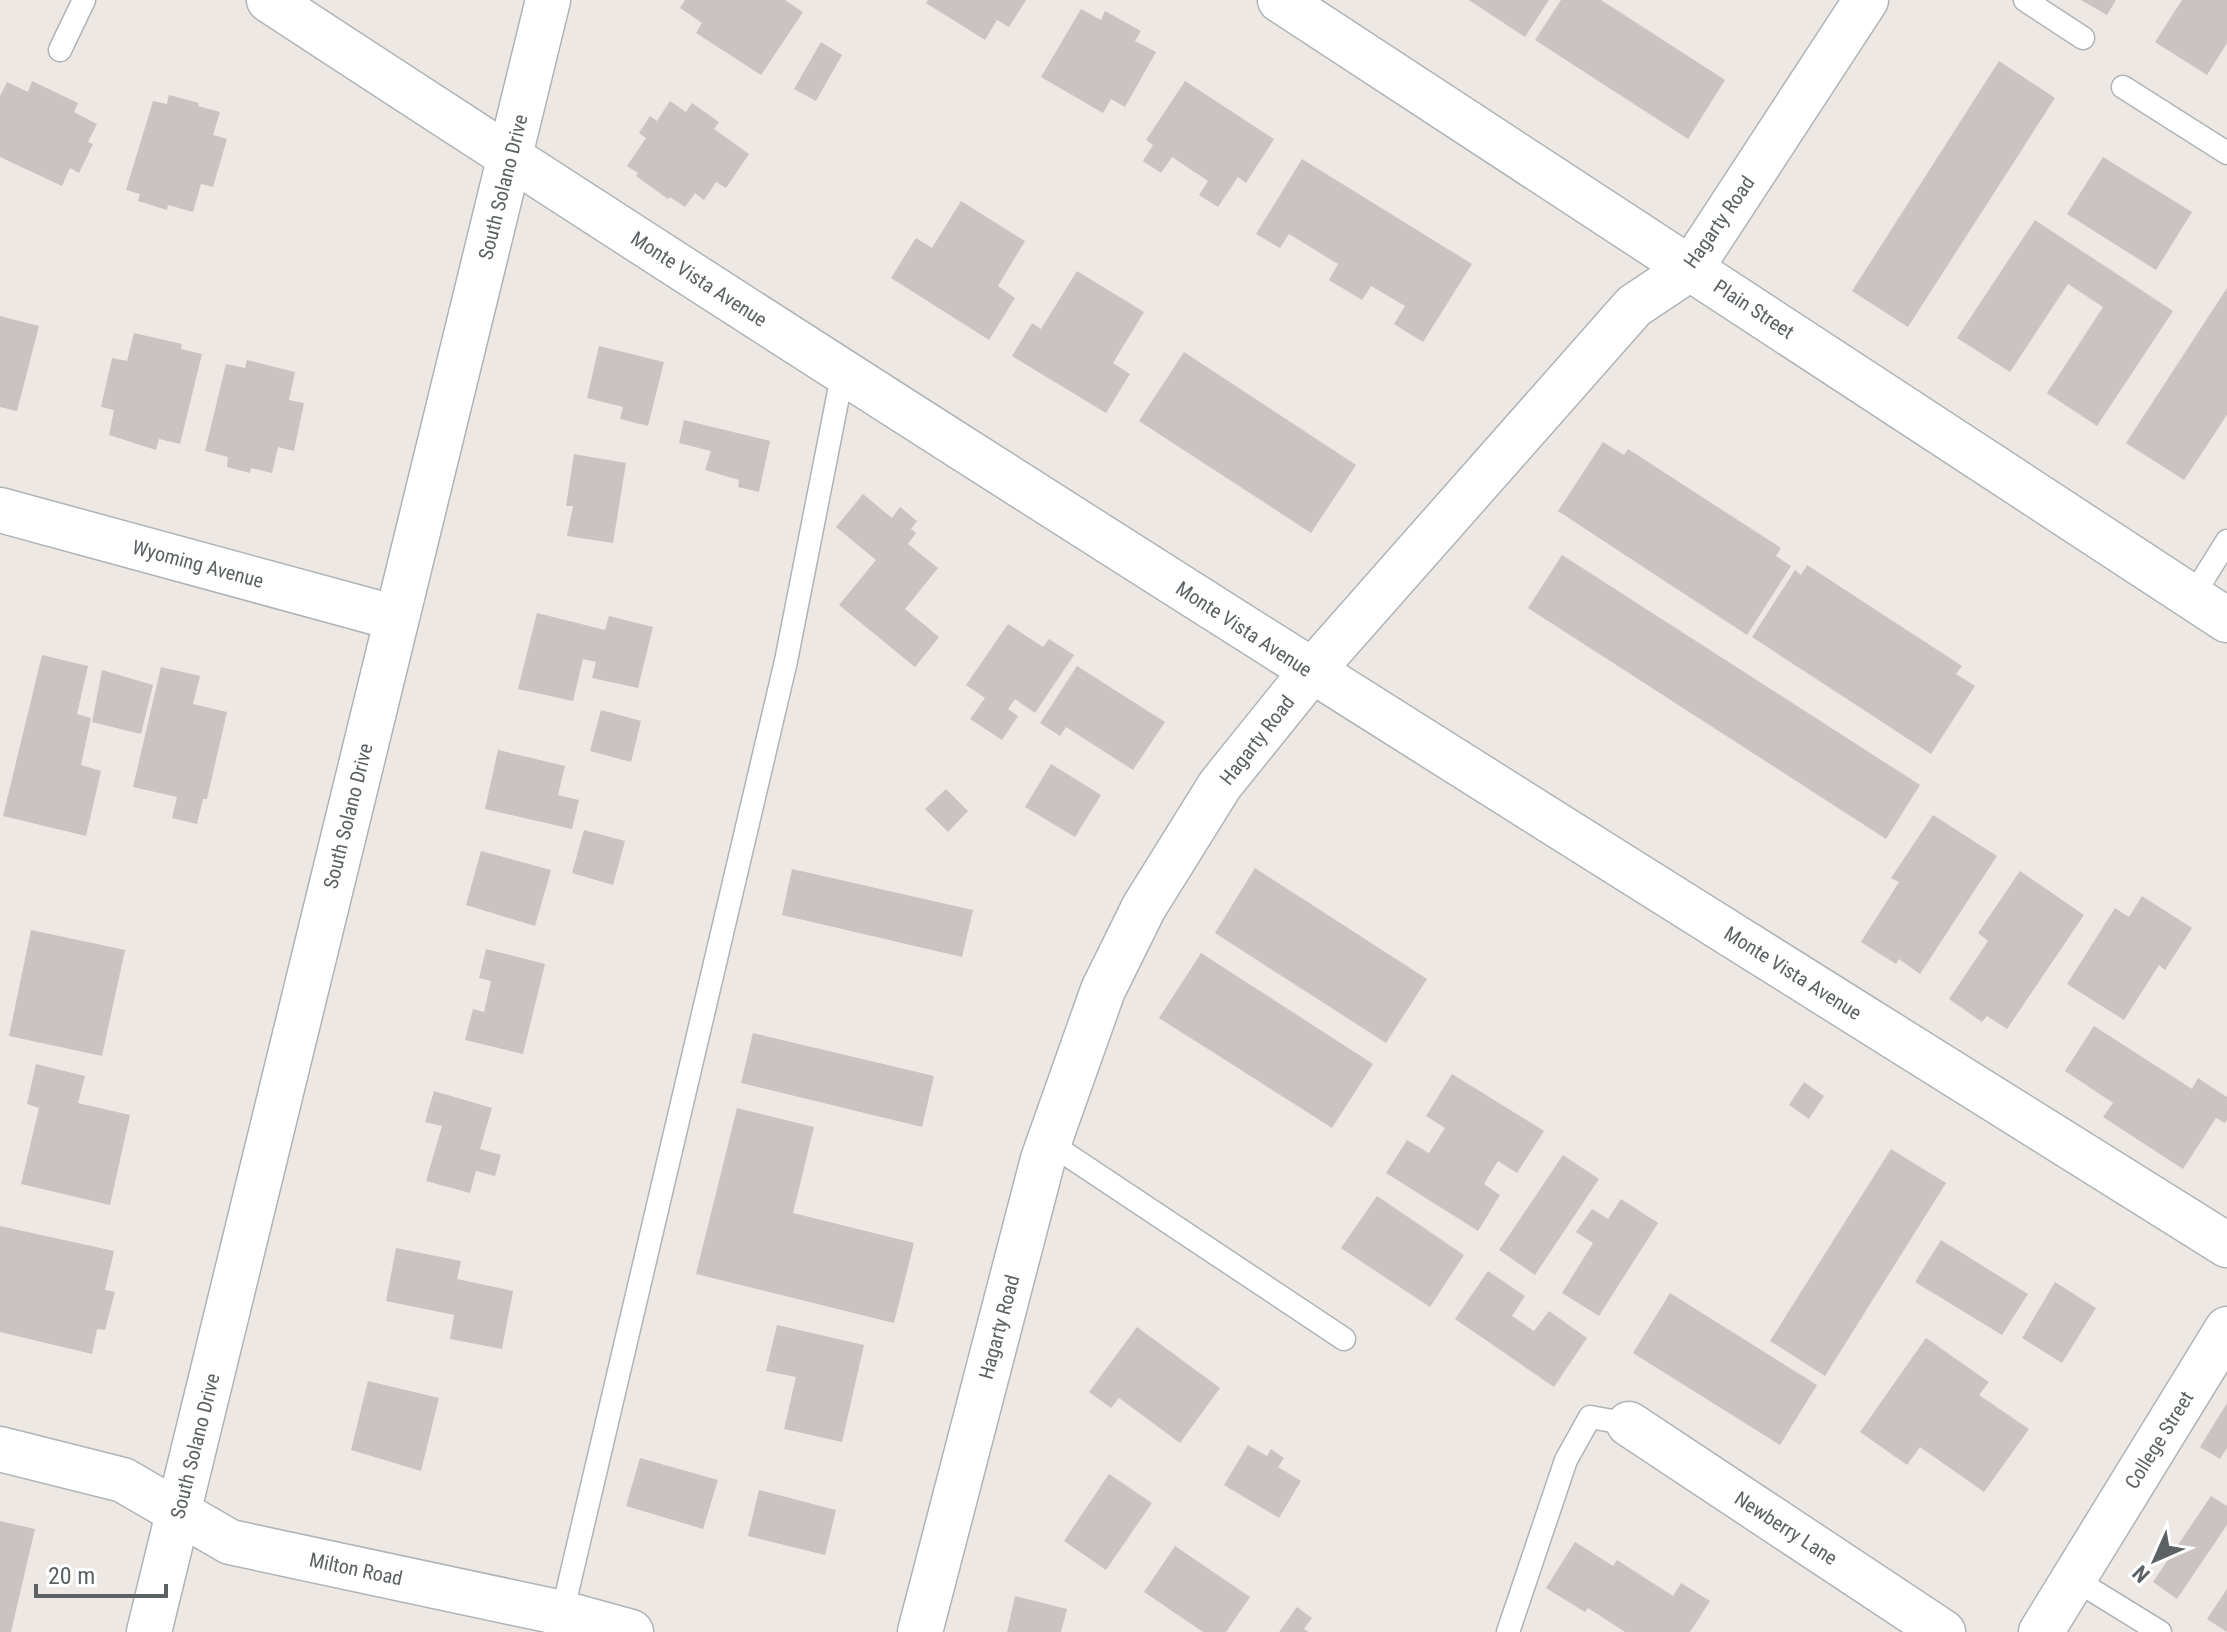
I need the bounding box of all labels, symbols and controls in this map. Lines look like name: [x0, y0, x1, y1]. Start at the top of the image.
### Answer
street label: South Solano Drive: [473, 112, 533, 262]
street label: Hagarty Road: [1678, 171, 1760, 273]
street label: Monte Vista Avenue: [626, 226, 772, 332]
street label: Plain Street: [1709, 274, 1799, 344]
street label: Wyoming Avenue: [130, 535, 266, 593]
street label: Monte Vista Avenue: [1171, 576, 1317, 682]
street label: Hagarty Road: [1215, 690, 1299, 790]
street label: South Solano Drive: [318, 741, 378, 891]
street label: Monte Vista Avenue: [1720, 921, 1866, 1025]
street label: Hagarty Road: [974, 1272, 1024, 1382]
street label: South Solano Drive: [165, 1371, 225, 1521]
street label: College Street: [2120, 1387, 2199, 1493]
street label: Newberry Lane: [1730, 1486, 1842, 1570]
north arrow: [2115, 1520, 2195, 1600]
street label: Milton Road: [307, 1547, 405, 1591]
scale bar: [36, 1548, 166, 1598]
text: N: [2128, 1560, 2155, 1587]
text: 20 m: [48, 1562, 95, 1590]

